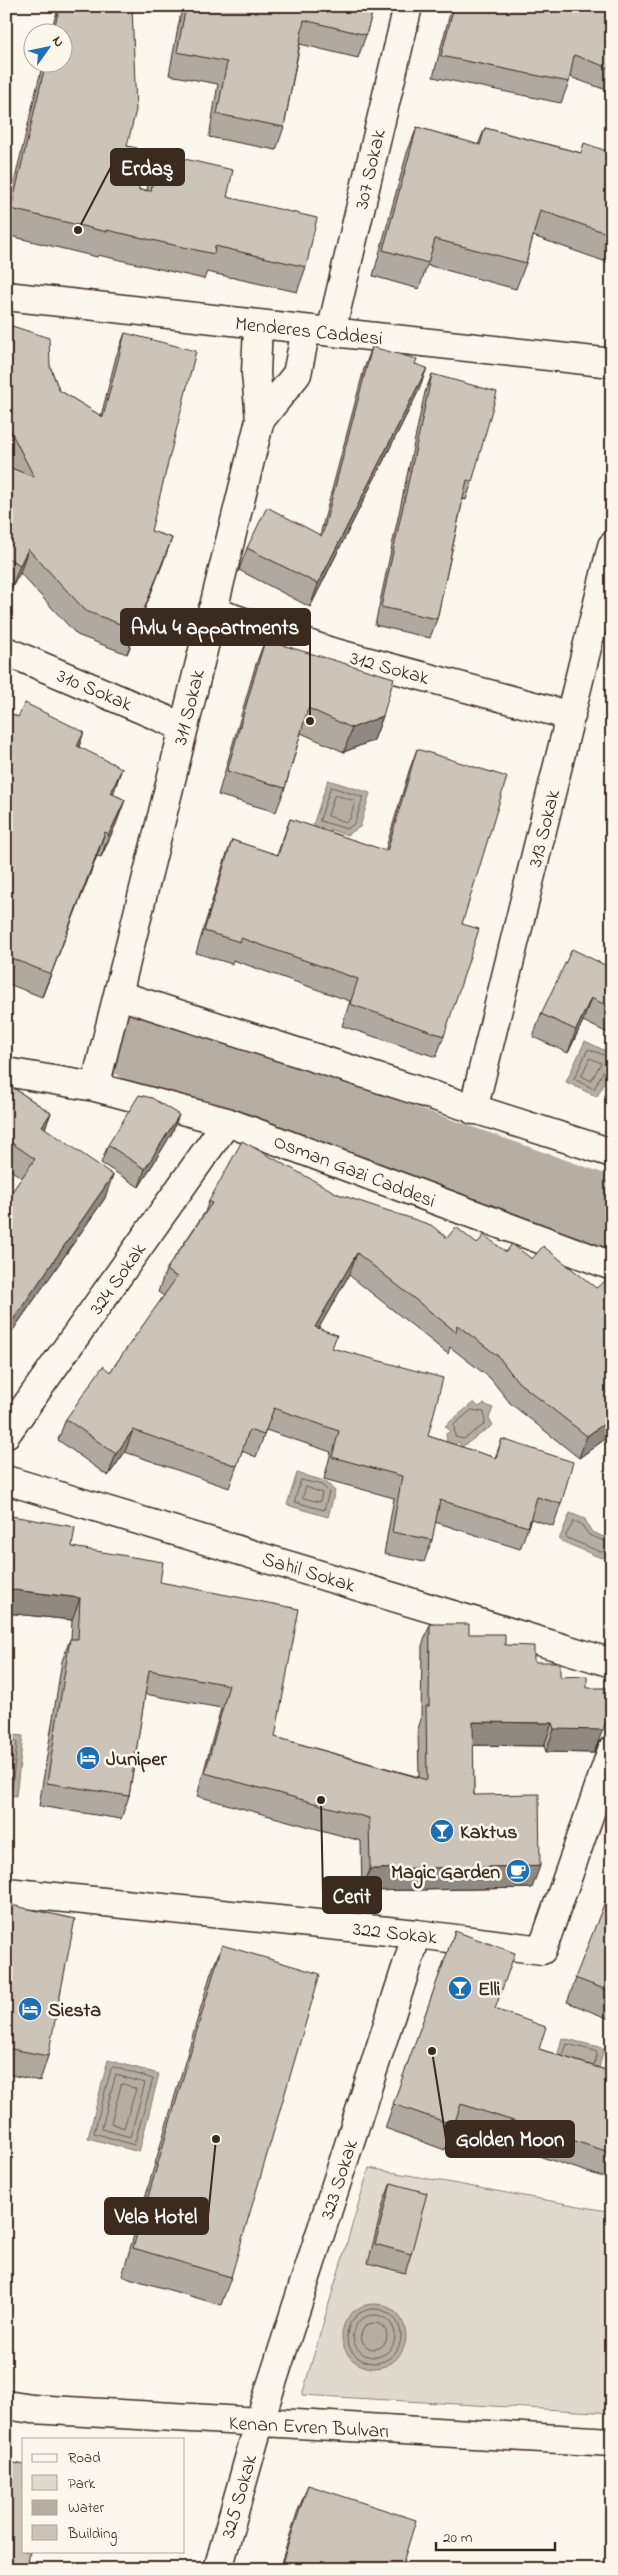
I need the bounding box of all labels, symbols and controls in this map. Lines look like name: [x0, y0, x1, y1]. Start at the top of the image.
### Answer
north arrow: [22, 22, 72, 72]
text: N: [46, 32, 69, 51]
street label: 307 Sokak: [348, 127, 395, 212]
callout: Erdaş: [111, 149, 184, 185]
text: Erdaş: [120, 155, 174, 185]
street label: Menderes Caddesi: [233, 310, 384, 355]
callout: Avlu 4 appartments: [121, 609, 310, 645]
text: Avlu 4 appartments: [131, 614, 300, 644]
street label: 312 Sokak: [347, 645, 432, 694]
street label: 310 Sokak: [52, 662, 136, 720]
street label: 311 Sokak: [167, 667, 214, 748]
street label: 313 Sokak: [522, 787, 569, 870]
street label: Osman Gazi Caddesi: [269, 1128, 440, 1217]
street label: 324 Sokak: [84, 1237, 155, 1322]
street label: Sahil Sokak: [258, 1545, 359, 1601]
hotel icon: Juniper: [75, 1745, 101, 1771]
place label: Juniper: [106, 1746, 167, 1775]
bar icon: Kaktus: [429, 1818, 455, 1844]
place label: Kaktus: [460, 1819, 518, 1848]
cafe icon: Magic Garden: [505, 1858, 531, 1884]
place label: Magic Garden: [391, 1859, 500, 1889]
callout: Cerit: [323, 1877, 381, 1913]
text: Cerit: [333, 1883, 372, 1913]
street label: 322 Sokak: [351, 1916, 438, 1953]
bar icon: Elli: [447, 1975, 473, 2001]
place label: Elli: [478, 1976, 501, 2005]
hotel icon: Siesta: [17, 1996, 43, 2022]
place label: Siesta: [48, 1997, 101, 2026]
callout: Golden Moon: [446, 2121, 574, 2157]
text: Golden Moon: [456, 2126, 564, 2156]
street label: 323 Sokak: [314, 2136, 367, 2223]
callout: Vela Hotel: [105, 2198, 208, 2234]
text: Vela Hotel: [114, 2203, 198, 2233]
street label: Kenan Evren Bulvarı: [228, 2410, 390, 2447]
legend: [22, 2438, 185, 2552]
text: Road: [68, 2447, 101, 2469]
street label: 325 Sokak: [215, 2451, 266, 2542]
text: Park: [68, 2473, 96, 2495]
text: Water: [68, 2497, 104, 2519]
scale bar: [436, 2520, 554, 2552]
text: Building: [67, 2523, 117, 2546]
text: 20 m: [443, 2527, 473, 2549]

